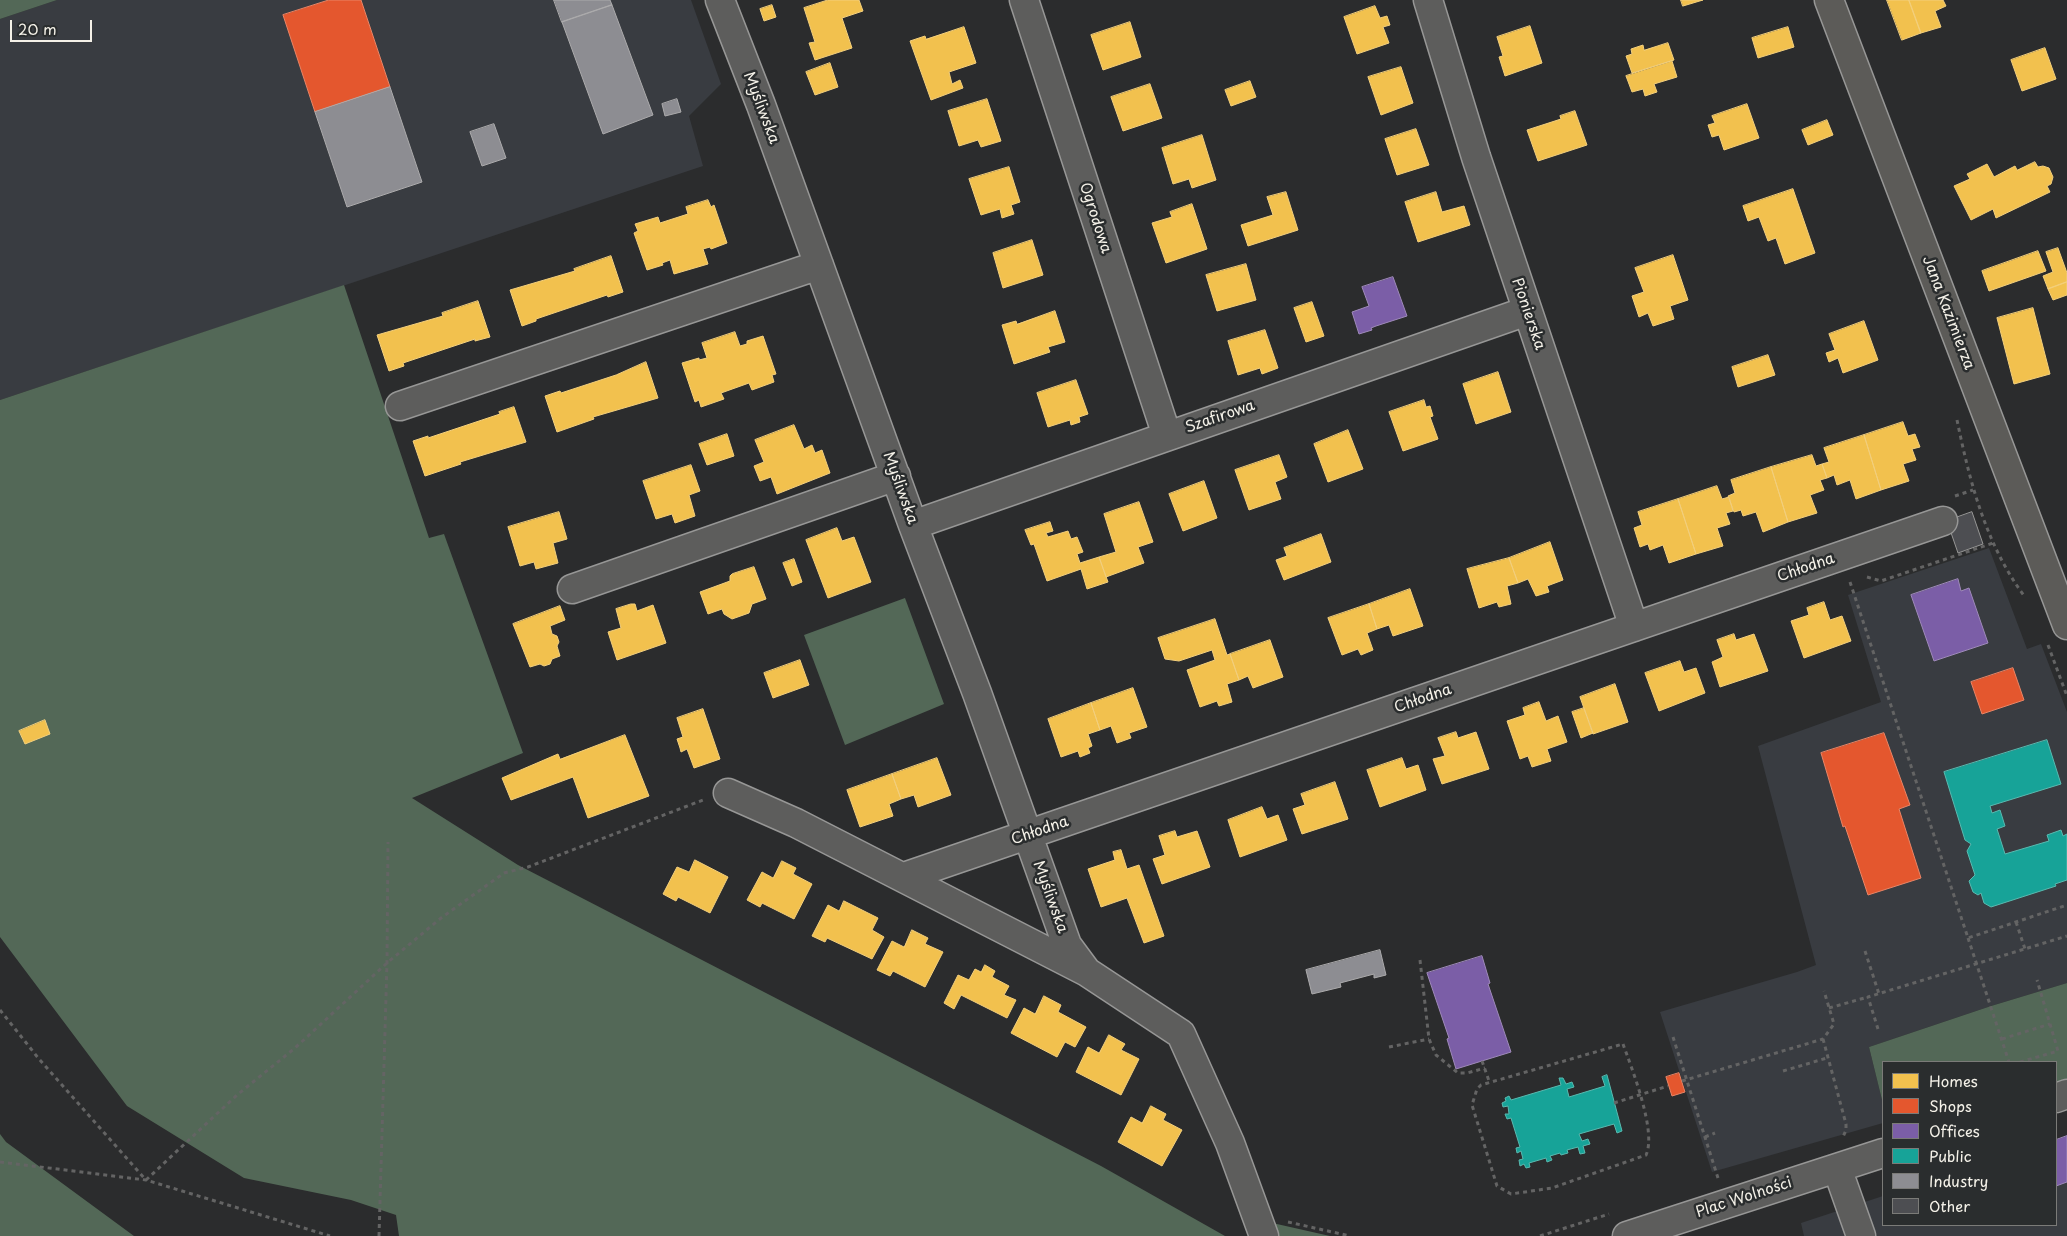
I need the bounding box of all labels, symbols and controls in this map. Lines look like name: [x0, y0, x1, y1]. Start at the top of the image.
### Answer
scale bar: [12, 10, 95, 42]
text: 20 m: [18, 17, 57, 40]
street label: Myśliwska: [739, 70, 783, 146]
street label: Ogrodowa: [1075, 180, 1115, 256]
street label: Jana Kazimierza: [1918, 254, 1978, 372]
street label: Pionierska: [1507, 276, 1549, 352]
street label: Szafirowa: [1183, 397, 1257, 437]
street label: Myśliwska: [879, 449, 921, 527]
street label: Chłodna: [1775, 550, 1837, 586]
street label: Chłodna: [1392, 681, 1454, 717]
street label: Chłodna: [1009, 813, 1071, 849]
street label: Myśliwska: [1029, 858, 1071, 936]
legend: [1882, 1061, 2057, 1226]
text: Homes: [1929, 1069, 1978, 1092]
text: Shops: [1929, 1094, 1972, 1117]
text: Offices: [1929, 1119, 1980, 1142]
text: Public: [1929, 1144, 1972, 1167]
text: Industry: [1929, 1169, 1988, 1192]
street label: Plac Wolności: [1694, 1174, 1794, 1222]
text: Other: [1929, 1194, 1970, 1217]

